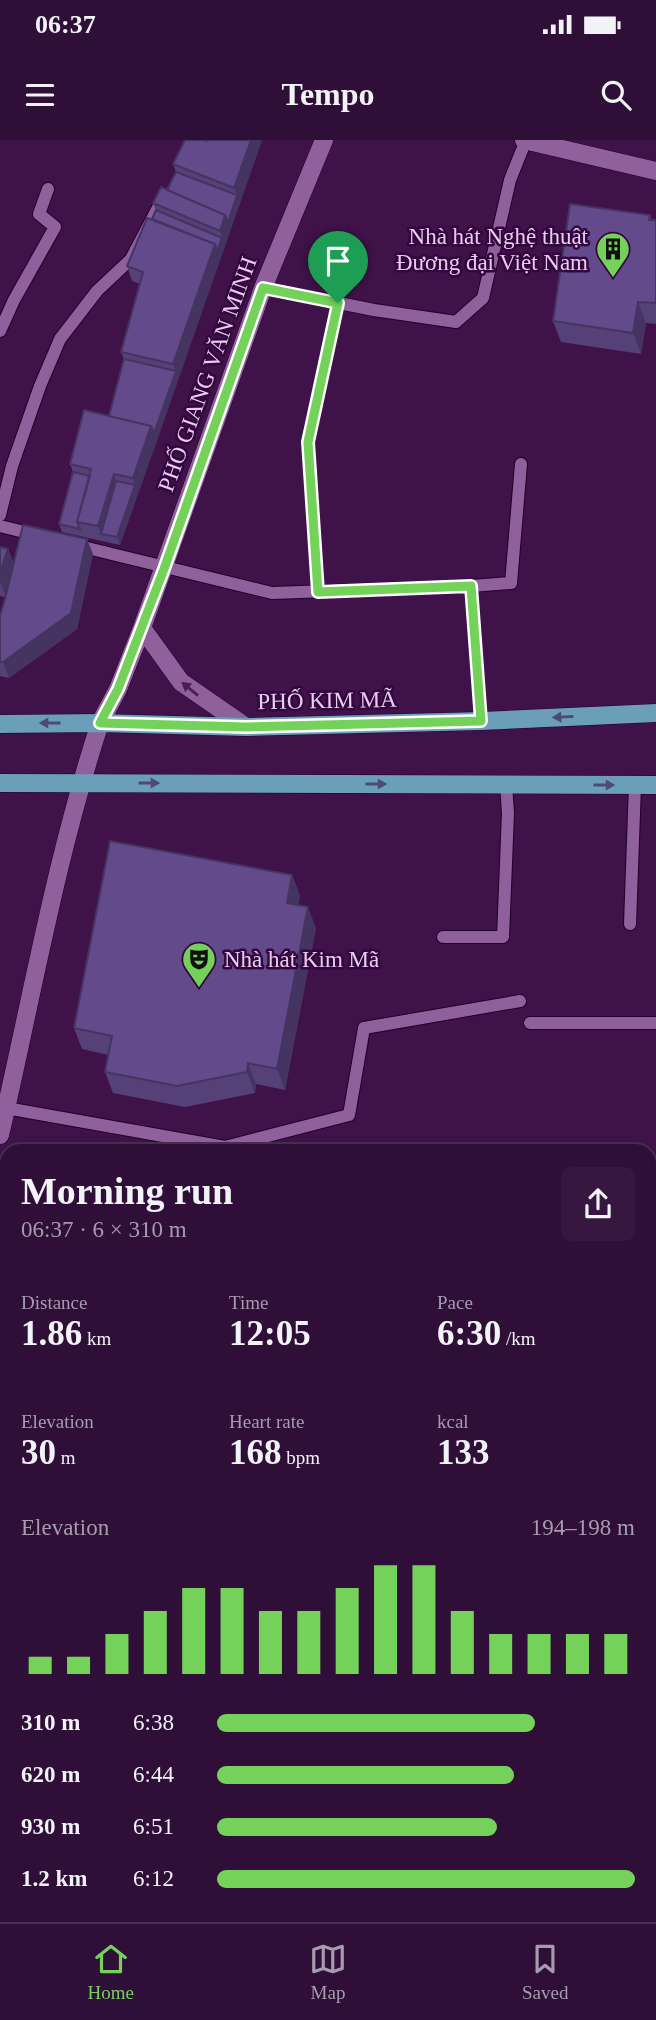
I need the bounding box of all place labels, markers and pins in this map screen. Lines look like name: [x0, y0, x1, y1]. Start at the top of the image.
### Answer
place label: Nhà hát Nghệ thuật Đương đại Việt Nam: [396, 224, 589, 275]
building icon: Nhà hát Nghệ thuật Đương đại Việt Nam: [594, 230, 632, 279]
pin: [308, 231, 368, 303]
theatre icon: Nhà hát Kim Mã: [180, 940, 218, 989]
place label: Nhà hát Kim Mã: [224, 947, 379, 972]

